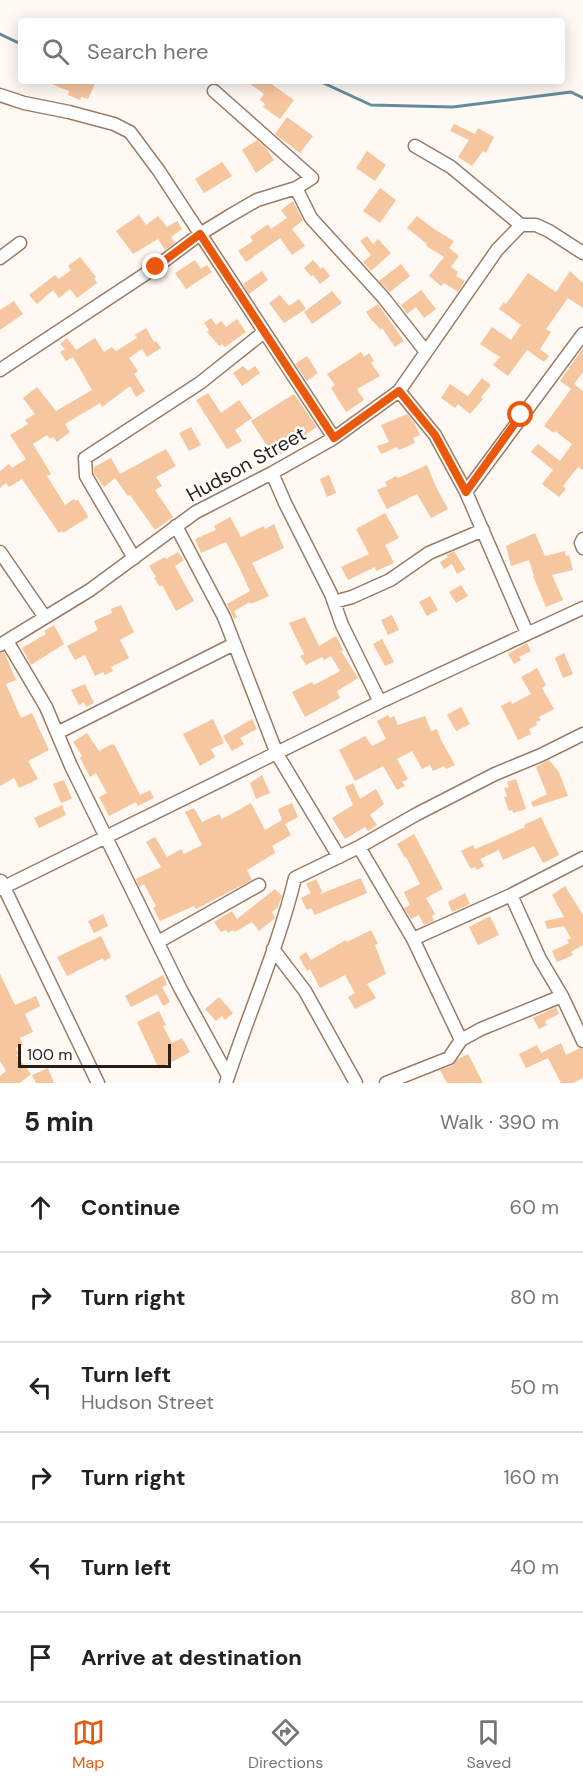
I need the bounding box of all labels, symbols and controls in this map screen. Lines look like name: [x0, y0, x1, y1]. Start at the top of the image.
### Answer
search box: [18, 18, 565, 84]
icon: search: [39, 35, 72, 68]
text: Search here: [87, 37, 208, 66]
route end: [142, 253, 168, 279]
route start: [507, 401, 533, 427]
street label: Hudson Street: [182, 420, 311, 508]
scale bar: [18, 1041, 171, 1068]
text: 100 m: [27, 1044, 72, 1065]
text: 5 min: [24, 1105, 94, 1139]
text: Walk · 390 m: [440, 1109, 559, 1135]
icon: ahead: [24, 1191, 57, 1224]
text: Continue: [81, 1193, 180, 1222]
text: 60 m: [510, 1194, 559, 1220]
icon: right: [24, 1281, 57, 1314]
text: Turn right: [81, 1283, 186, 1312]
text: 80 m: [510, 1284, 559, 1310]
text: Turn left: [81, 1360, 171, 1389]
icon: left: [24, 1371, 57, 1404]
text: 50 m: [510, 1374, 559, 1400]
text: Hudson Street: [81, 1389, 214, 1415]
icon: right: [24, 1461, 57, 1494]
text: Turn right: [81, 1463, 186, 1492]
text: 160 m: [503, 1464, 559, 1490]
icon: left: [24, 1551, 57, 1584]
text: Turn left: [81, 1553, 171, 1582]
text: 40 m: [510, 1554, 559, 1580]
icon: arrive: [24, 1641, 57, 1674]
text: Arrive at destination: [81, 1643, 302, 1672]
tab: Map: [72, 1716, 105, 1773]
tab: Directions: [248, 1716, 323, 1773]
tab: Saved: [467, 1716, 511, 1773]

